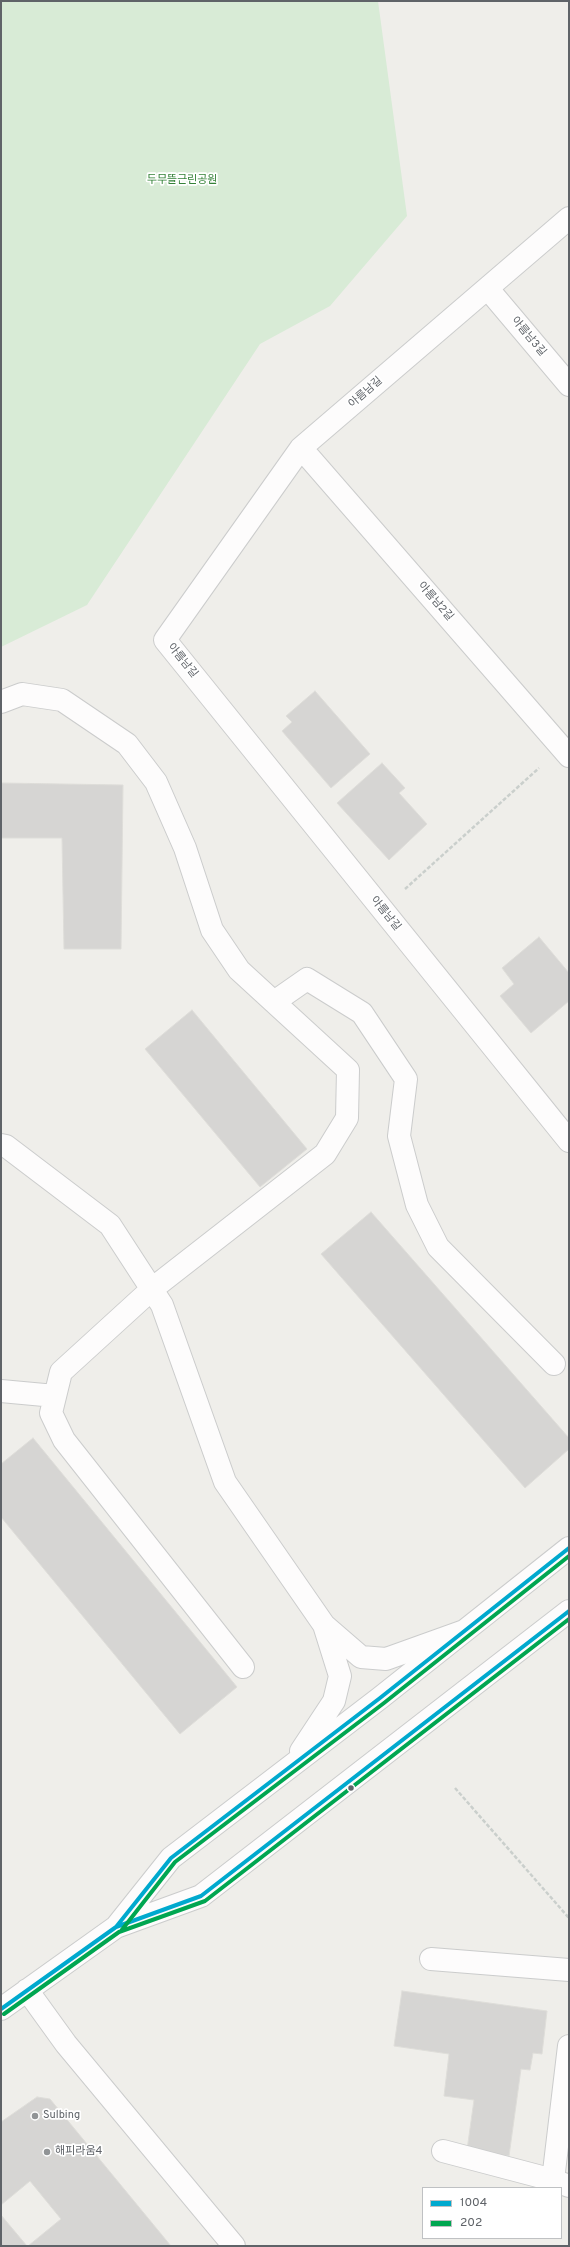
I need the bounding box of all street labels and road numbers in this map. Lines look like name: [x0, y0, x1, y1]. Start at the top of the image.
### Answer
street label: 아름남3길: [508, 315, 548, 359]
street label: 아름남길: [346, 375, 386, 411]
street label: 아름남2길: [415, 580, 455, 624]
street label: 아름남길: [164, 641, 200, 681]
street label: 아름남길: [367, 894, 403, 934]

